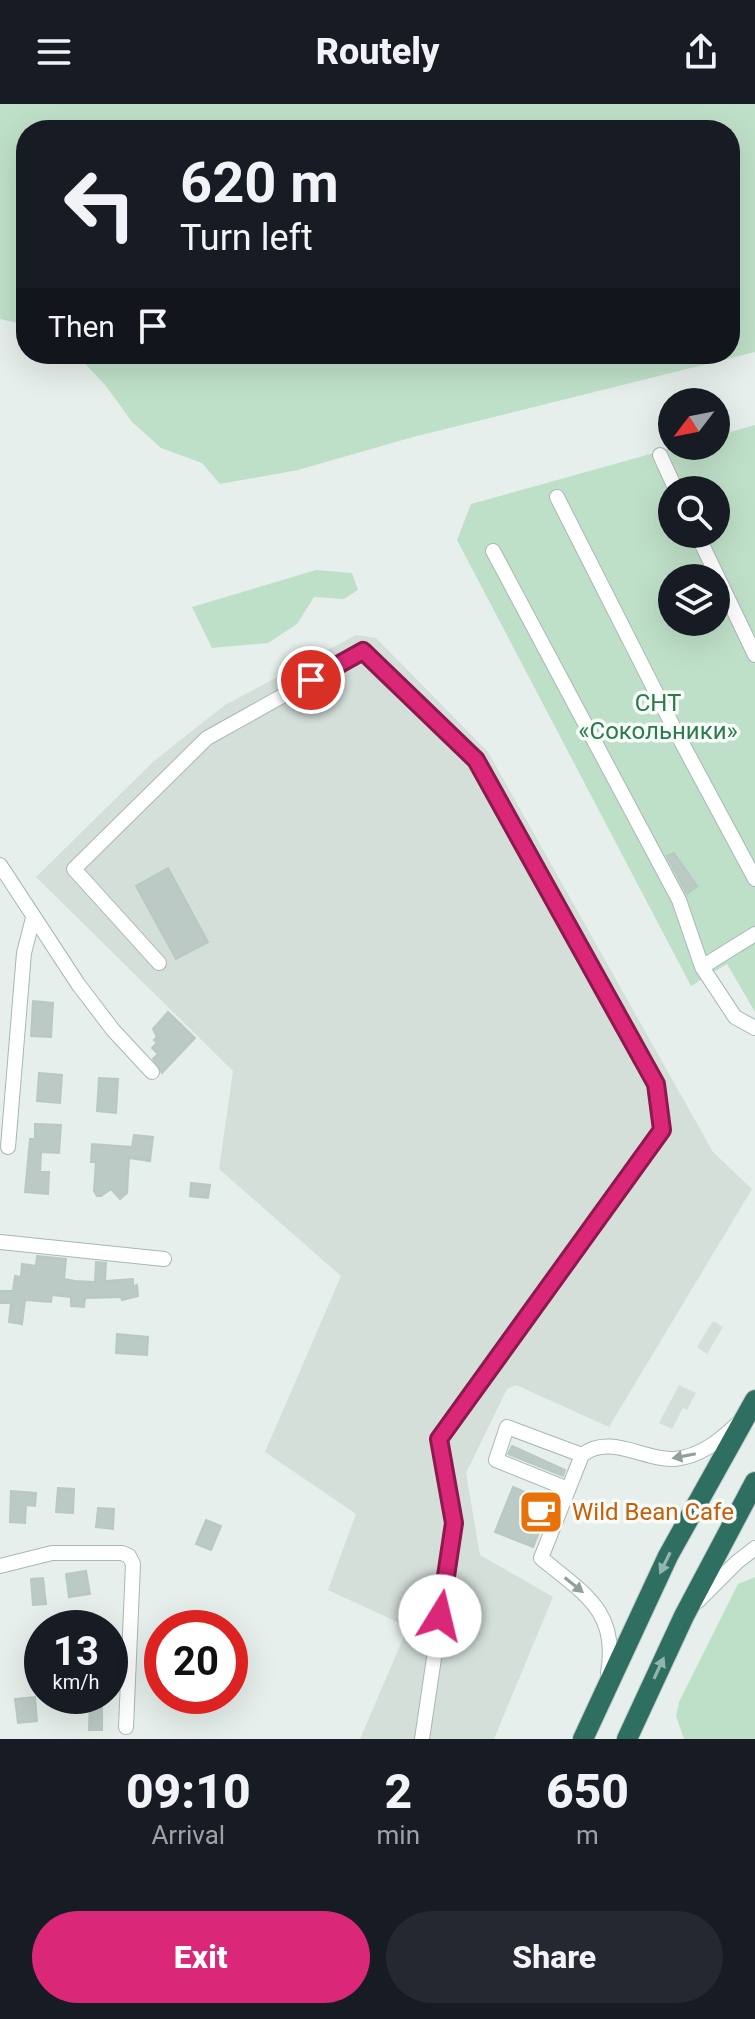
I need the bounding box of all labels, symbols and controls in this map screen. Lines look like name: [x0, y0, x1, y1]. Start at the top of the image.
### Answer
icon: menu: [32, 30, 76, 74]
icon: share: [679, 30, 723, 74]
text: Routely: [316, 31, 439, 73]
text: 620 m: [180, 150, 339, 216]
icon: left: [48, 152, 152, 256]
text: Turn left: [180, 217, 313, 259]
icon: arrive: [131, 304, 175, 348]
text: Then: [48, 309, 115, 344]
north arrow: [658, 388, 730, 460]
map controls: [658, 388, 730, 636]
button: search: [658, 476, 730, 548]
button: layers: [658, 564, 730, 636]
pin: [277, 646, 345, 714]
icon: arrive: [289, 658, 333, 702]
park label: СНТ «Сокольники»: [578, 689, 738, 745]
one-way arrow: [672, 1450, 697, 1463]
cafe icon: Wild Bean Cafe: [517, 1488, 565, 1536]
place label: Wild Bean Cafe: [572, 1498, 734, 1526]
one-way arrow: [658, 1551, 672, 1574]
position arrow: [398, 1574, 482, 1658]
one-way arrow: [564, 1576, 584, 1593]
speed limit sign: 20: [144, 1610, 248, 1714]
text: 13: [53, 1628, 99, 1675]
one-way arrow: [652, 1656, 666, 1680]
text: km/h: [53, 1670, 99, 1694]
text: 09:10: [126, 1763, 251, 1820]
text: 2: [384, 1763, 412, 1820]
text: 650: [546, 1763, 629, 1820]
text: Arrival: [151, 1820, 225, 1850]
text: min: [377, 1820, 420, 1850]
text: m: [576, 1820, 599, 1850]
button: Exit: [32, 1911, 370, 2003]
button: Share: [386, 1911, 723, 2003]

